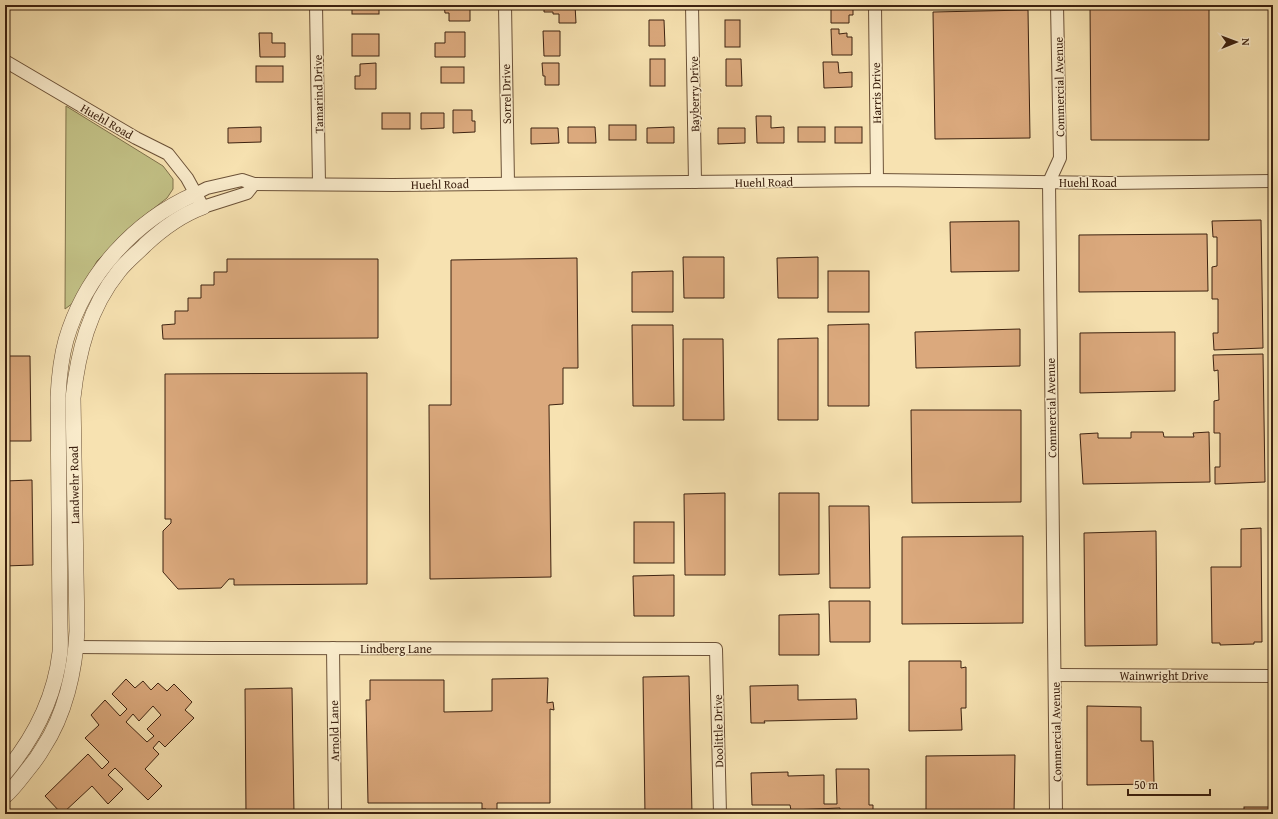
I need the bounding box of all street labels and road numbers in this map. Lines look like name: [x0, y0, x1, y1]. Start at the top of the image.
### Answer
street label: Commercial Avenue: [1050, 37, 1068, 137]
street label: Tamarind Drive: [309, 54, 327, 133]
street label: Bayberry Drive: [685, 56, 703, 132]
street label: Harris Drive: [867, 62, 885, 124]
street label: Sorrel Drive: [497, 63, 515, 124]
street label: Huehl Road: [78, 99, 137, 143]
street label: Huehl Road: [735, 173, 794, 191]
street label: Huehl Road: [1059, 174, 1118, 191]
street label: Huehl Road: [411, 175, 470, 193]
street label: Commercial Avenue: [1042, 358, 1060, 458]
street label: Landwehr Road: [65, 445, 83, 524]
street label: Lindberg Lane: [360, 640, 432, 657]
street label: Wainwright Drive: [1120, 667, 1209, 684]
street label: Commercial Avenue: [1047, 682, 1065, 782]
street label: Doolittle Drive: [709, 694, 727, 768]
street label: Arnold Lane: [325, 700, 343, 762]

